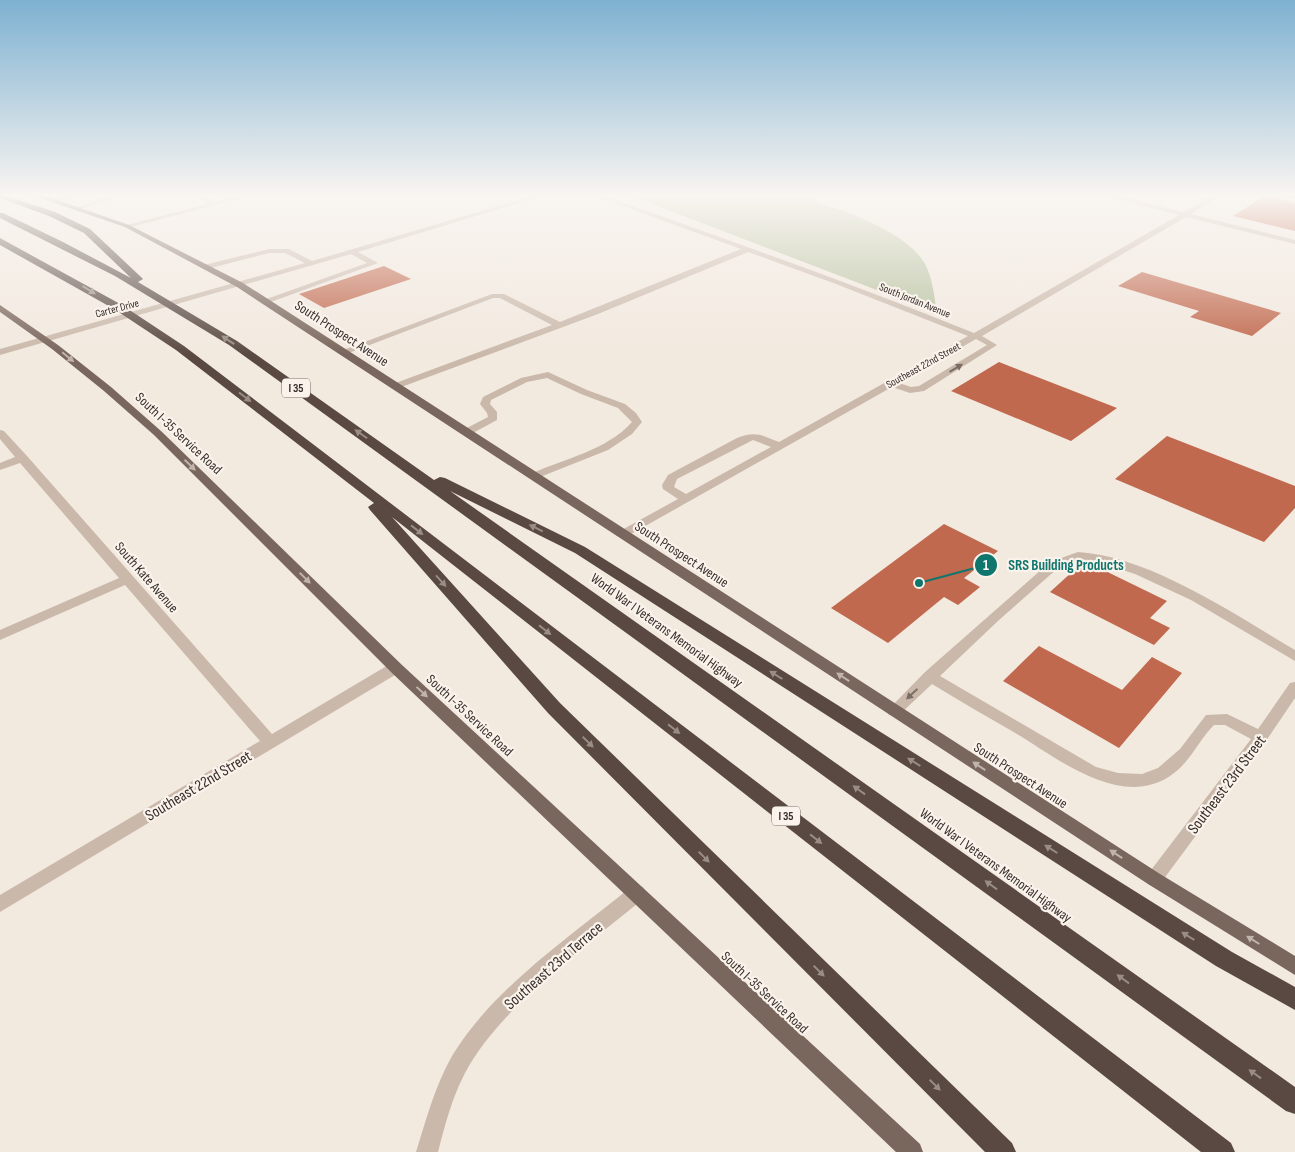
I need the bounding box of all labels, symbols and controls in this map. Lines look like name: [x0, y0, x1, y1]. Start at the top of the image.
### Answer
street label: South Jordan Avenue: [877, 280, 952, 321]
one-way arrow: [82, 285, 95, 294]
street label: Carter Drive: [94, 296, 140, 321]
street label: South Prospect Avenue: [292, 297, 392, 370]
one-way arrow: [221, 335, 234, 345]
street label: Southeast 22nd Street: [884, 339, 963, 391]
one-way arrow: [61, 352, 75, 362]
one-way arrow: [949, 364, 962, 373]
road number: I 35: [282, 378, 310, 398]
street label: South I-35 Service Road: [132, 389, 226, 478]
one-way arrow: [238, 392, 252, 402]
one-way arrow: [354, 429, 367, 439]
one-way arrow: [183, 459, 195, 471]
street label: South Prospect Avenue: [632, 518, 732, 591]
one-way arrow: [529, 524, 543, 532]
one-way arrow: [410, 525, 423, 536]
street label: South Kate Avenue: [111, 539, 182, 616]
callout: SRS Building Products: [974, 550, 1134, 580]
text: 1: [983, 556, 989, 575]
text: SRS Building Products: [1008, 556, 1124, 575]
street label: World War I Veterans Memorial Highway: [587, 570, 746, 692]
one-way arrow: [299, 572, 311, 584]
one-way arrow: [435, 575, 447, 587]
one-way arrow: [538, 624, 551, 635]
one-way arrow: [770, 670, 783, 679]
street label: South I-35 Service Road: [423, 671, 517, 760]
one-way arrow: [836, 673, 850, 682]
one-way arrow: [415, 686, 427, 698]
one-way arrow: [906, 688, 918, 700]
one-way arrow: [667, 724, 681, 734]
street label: Southeast 23rd Street: [1184, 732, 1270, 838]
one-way arrow: [582, 736, 594, 748]
street label: South Prospect Avenue: [971, 739, 1071, 812]
street label: Southeast 22nd Street: [142, 747, 255, 826]
one-way arrow: [907, 757, 920, 766]
one-way arrow: [972, 761, 986, 771]
one-way arrow: [852, 785, 866, 795]
street label: World War I Veterans Memorial Highway: [916, 805, 1075, 927]
road number: I 35: [772, 806, 800, 826]
one-way arrow: [810, 834, 823, 844]
one-way arrow: [1044, 844, 1057, 853]
one-way arrow: [1109, 849, 1122, 859]
one-way arrow: [698, 850, 710, 862]
one-way arrow: [984, 880, 998, 890]
street label: Southeast 23rd Terrace: [501, 918, 607, 1014]
one-way arrow: [1182, 931, 1195, 940]
one-way arrow: [1247, 936, 1260, 945]
street label: South I-35 Service Road: [718, 948, 812, 1037]
one-way arrow: [813, 965, 825, 977]
one-way arrow: [1117, 974, 1130, 985]
one-way arrow: [1248, 1069, 1262, 1079]
one-way arrow: [929, 1079, 941, 1091]

